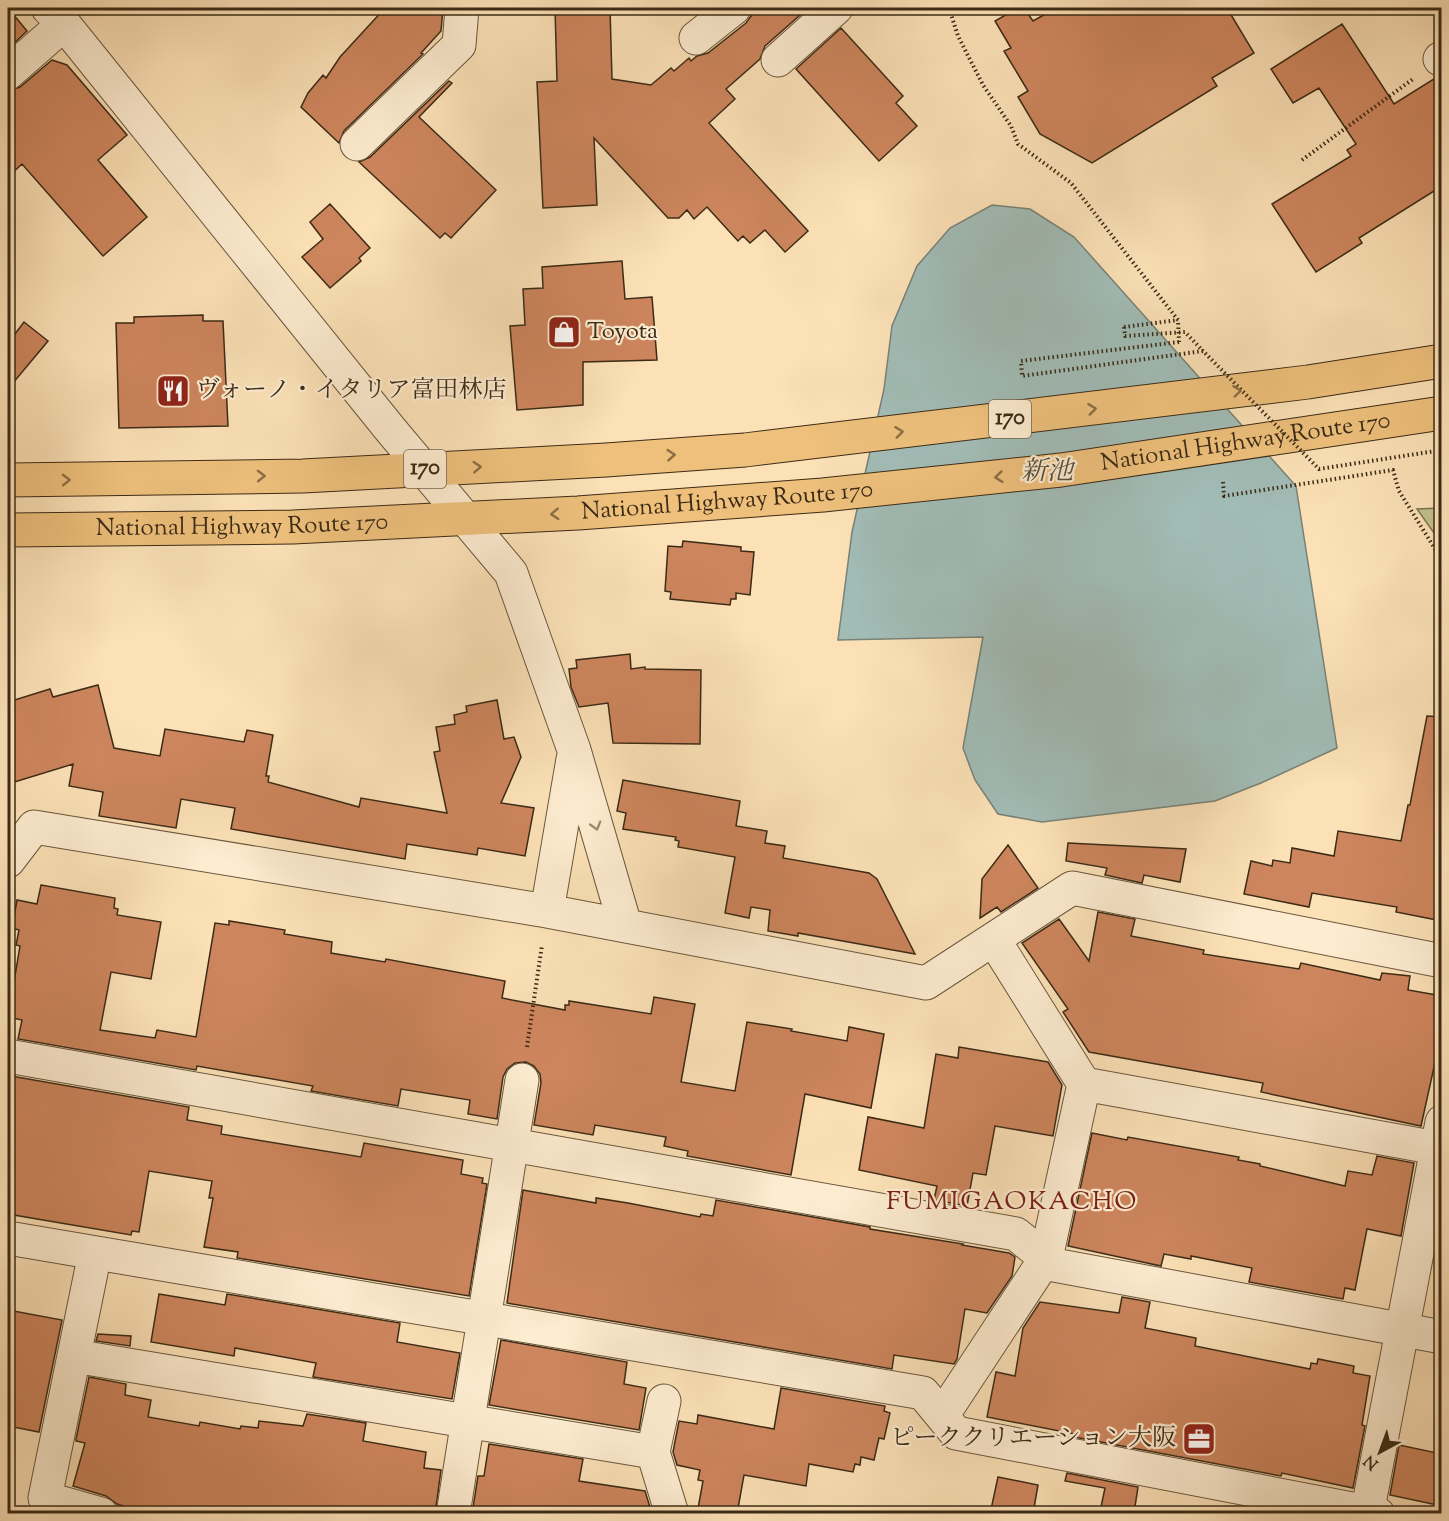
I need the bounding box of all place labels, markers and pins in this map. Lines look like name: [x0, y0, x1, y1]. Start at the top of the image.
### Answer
shop icon: Toyota: [546, 314, 582, 350]
place label: Toyota: [587, 315, 658, 349]
restaurant icon: ヴォーノ・イタリア富田林店: [155, 373, 191, 409]
place label: ヴォーノ・イタリア富田林店: [196, 374, 507, 408]
office icon: ピーククリエーション大阪: [1181, 1421, 1217, 1457]
place label: ピーククリエーション大阪: [890, 1422, 1176, 1456]

